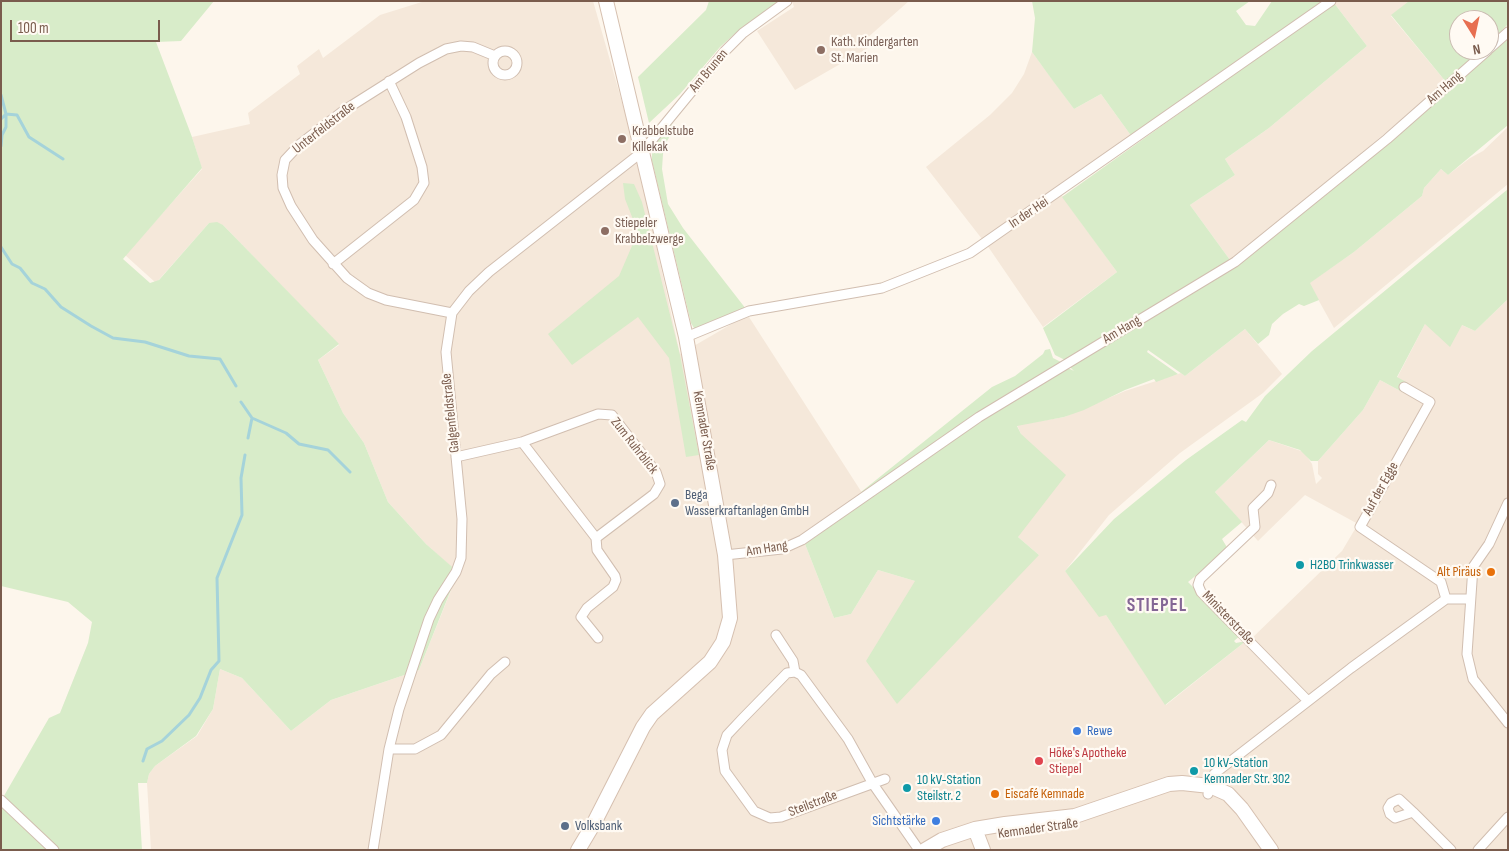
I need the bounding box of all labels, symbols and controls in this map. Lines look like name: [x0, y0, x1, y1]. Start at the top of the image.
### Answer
scale bar: [12, 10, 162, 42]
north arrow: [1449, 10, 1499, 60]
text: 100 m: [18, 19, 49, 38]
place label: Kath. Kindergarten St. Marien: [831, 34, 919, 66]
text: N: [1471, 40, 1482, 58]
marker: Kath. Kindergarten St. Marien: [815, 44, 827, 56]
street label: Am Brunen: [686, 46, 732, 96]
street label: Am Hang: [1424, 68, 1466, 108]
street label: Unterfeldstraße: [289, 98, 359, 158]
place label: Krabbelstube Killekak: [632, 123, 694, 156]
marker: Krabbelstube Killekak: [616, 133, 628, 145]
street label: In der Hei: [1006, 194, 1052, 232]
place label: Stiepeler Krabbelzwerge: [615, 215, 684, 248]
marker: Stiepeler Krabbelzwerge: [599, 225, 611, 237]
street label: Am Hang: [1100, 312, 1144, 348]
street label: Galgenfeldstraße: [438, 372, 464, 454]
street label: Kemnader Straße: [689, 390, 719, 472]
street label: Zum Ruhrblick: [607, 414, 661, 478]
street label: Auf der Egge: [1360, 459, 1402, 519]
place label: Bega Wasserkraftanlagen GmbH: [685, 487, 809, 520]
marker: Bega Wasserkraftanlagen GmbH: [669, 497, 681, 509]
street label: Am Hang: [745, 537, 789, 561]
place label: H2BO Trinkwasser: [1310, 557, 1393, 573]
marker: H2BO Trinkwasser: [1294, 559, 1306, 571]
place label: Alt Piräus: [1437, 564, 1481, 580]
marker: Alt Piräus: [1485, 566, 1497, 578]
street label: Ministerstraße: [1198, 588, 1258, 648]
district label: STIEPEL: [1126, 595, 1188, 617]
place label: Rewe: [1087, 723, 1112, 739]
marker: Rewe: [1071, 725, 1083, 737]
place label: Höke's Apotheke Stiepel: [1049, 745, 1127, 778]
marker: Höke's Apotheke Stiepel: [1033, 755, 1045, 767]
place label: 10 kV-Station Kemnader Str. 302: [1204, 755, 1290, 788]
marker: 10 kV-Station Kemnader Str. 302: [1188, 765, 1200, 777]
place label: 10 kV-Station Steilstr. 2: [917, 772, 981, 804]
marker: 10 kV-Station Steilstr. 2: [901, 782, 913, 794]
place label: Eiscafé Kemnade: [1005, 786, 1084, 802]
street label: Steilstraße: [786, 787, 840, 821]
marker: Eiscafé Kemnade: [989, 788, 1001, 800]
place label: Sichtstärke: [872, 813, 926, 829]
marker: Sichtstärke: [930, 815, 942, 827]
street label: Kemnader Straße: [997, 815, 1079, 843]
place label: Volksbank: [575, 818, 622, 834]
marker: Volksbank: [559, 820, 571, 832]

